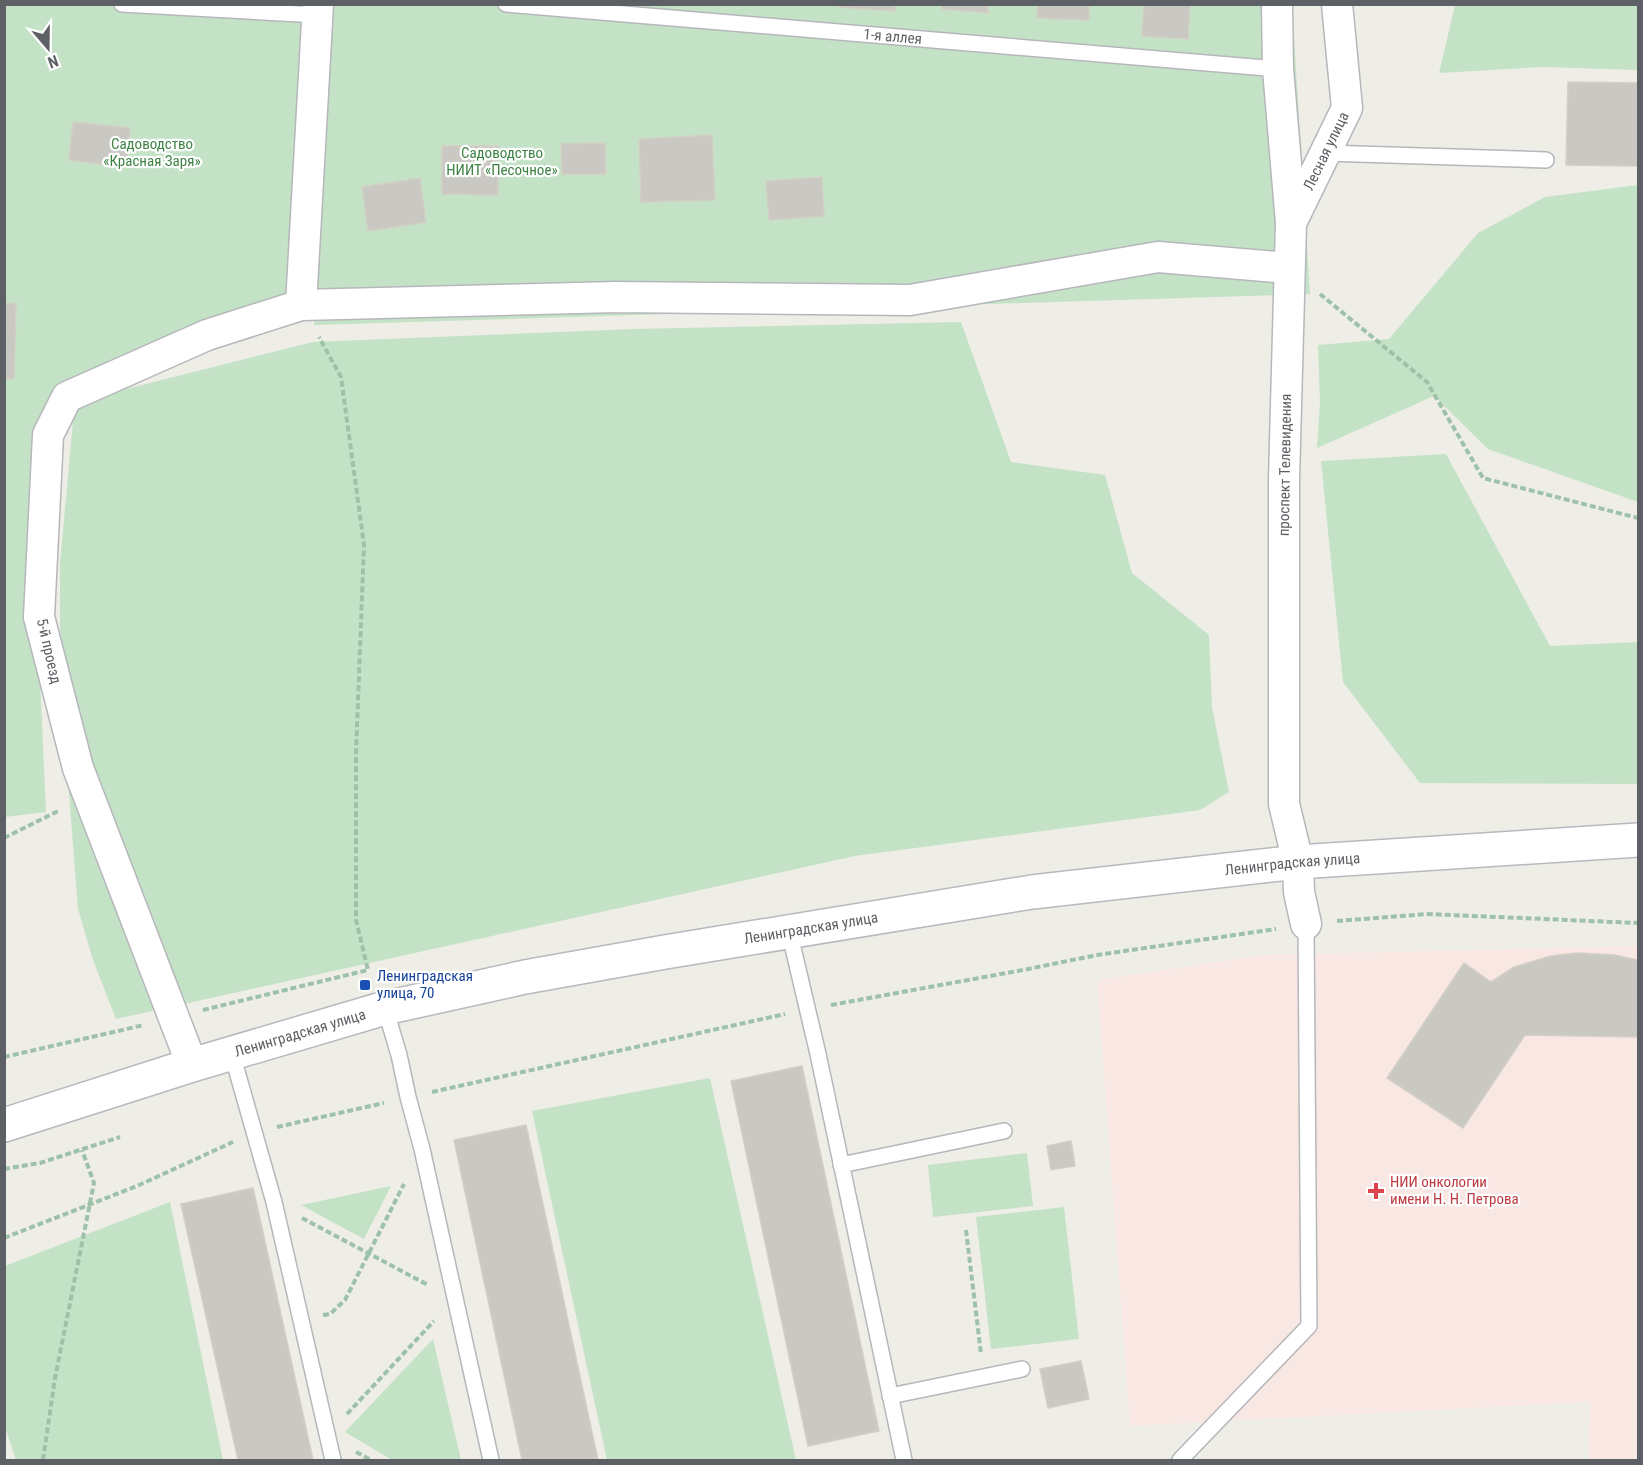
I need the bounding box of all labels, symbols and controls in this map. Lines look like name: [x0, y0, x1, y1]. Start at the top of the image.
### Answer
north arrow: [18, 18, 78, 78]
street label: 1-я аллея: [863, 25, 923, 48]
text: N: [45, 51, 61, 72]
street label: Лесная улица: [1299, 109, 1353, 193]
park label: Садоводство «Красная Заря»: [103, 135, 201, 170]
park label: Садоводство НИИТ «Песочное»: [446, 144, 558, 179]
street label: проспект Телевидения: [1275, 394, 1295, 536]
street label: 5-й проезд: [33, 617, 65, 685]
street label: Ленинградская улица: [1224, 849, 1361, 879]
street label: Ленинградская улица: [742, 908, 879, 948]
place label: Ленинградская улица, 70: [377, 967, 473, 1002]
marker: Ленинградская улица, 70: [358, 978, 372, 992]
street label: Ленинградская улица: [232, 1005, 368, 1061]
place label: НИИ онкологии имени Н. Н. Петрова: [1390, 1173, 1519, 1208]
marker: НИИ онкологии имени Н. Н. Петрова: [1367, 1182, 1385, 1200]

